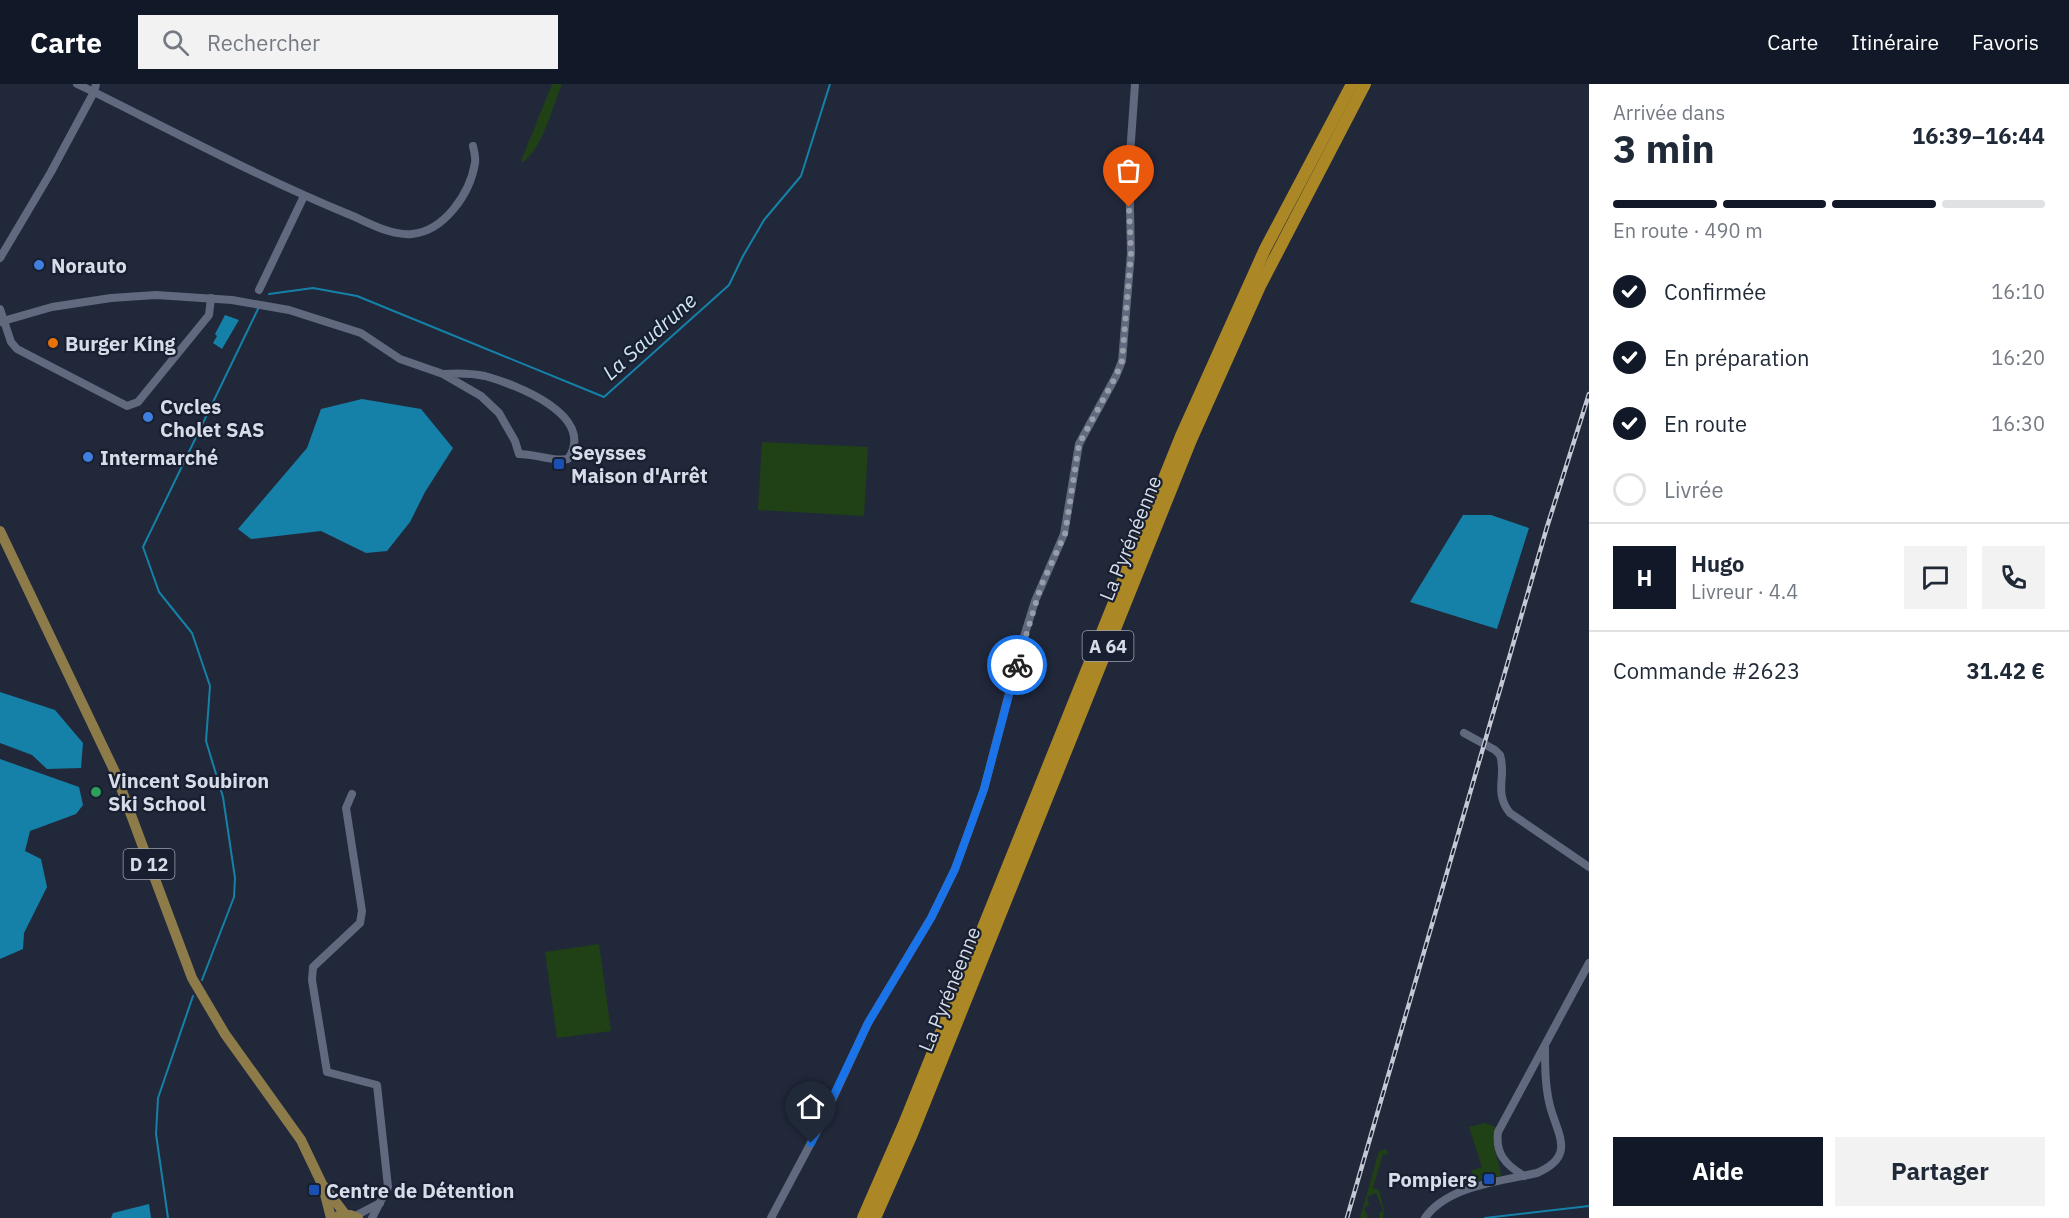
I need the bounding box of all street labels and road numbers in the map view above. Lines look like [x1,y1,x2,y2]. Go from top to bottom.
street label: La Pyrénéenne [1093,471,1167,605]
road number: A 64 [1082,631,1134,661]
road number: D 12 [124,849,174,879]
street label: La Pyrénéenne [912,922,986,1056]

